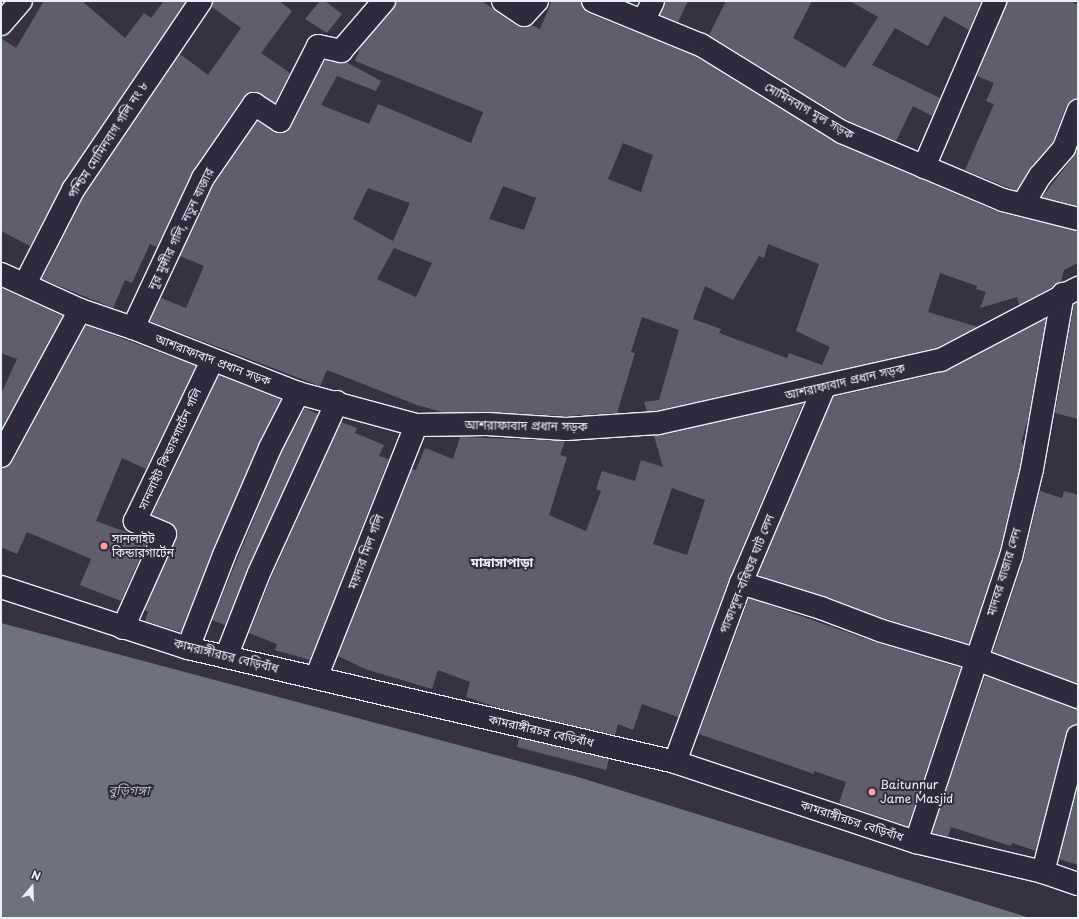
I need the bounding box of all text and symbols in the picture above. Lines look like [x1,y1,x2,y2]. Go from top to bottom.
street label: পশ্চিম মোমিনবাগ গলি নং ৮ [65,79,151,201]
street label: মোমিনবাগ মূল সড়ক [762,80,856,142]
street label: নূর মুন্সীর গলি, নতুন বাজার [145,166,217,292]
street label: আশরাফাবাদ প্রধান সড়ক [153,331,273,389]
street label: আশরাফাবাদ প্রধান সড়ক [784,361,906,403]
street label: সানলাইট কিন্ডারগার্টেন গলি [136,386,204,512]
street label: আশরাফাবাদ প্রধান সড়ক [464,418,588,434]
street label: পাকাপুল-বরিশুর ঘাট লেন [717,512,777,636]
street label: ময়দার মিল গলি [345,513,387,591]
street label: মাদবর বাজার লেন [984,527,1024,617]
place label: সানলাইট কিন্ডারগার্টেন [112,532,174,560]
marker: সানলাইট কিন্ডারগার্টেন [99,541,109,551]
district label: মাদ্রাসাপাড়া [471,554,533,570]
street label: কামরাঙ্গীরচর বেড়িবাঁধ [172,636,280,676]
street label: কামরাঙ্গীরচর বেড়িবাঁধ [487,712,595,750]
place label: Baitunnur Jame Masjid [880,778,954,806]
water label: বুড়িগঙ্গা [108,782,150,798]
marker: Baitunnur Jame Masjid [867,787,877,797]
street label: কামরাঙ্গীরচর বেড়িবাঁধ [799,798,905,844]
text: N [29,866,43,885]
north arrow [12,867,52,907]

